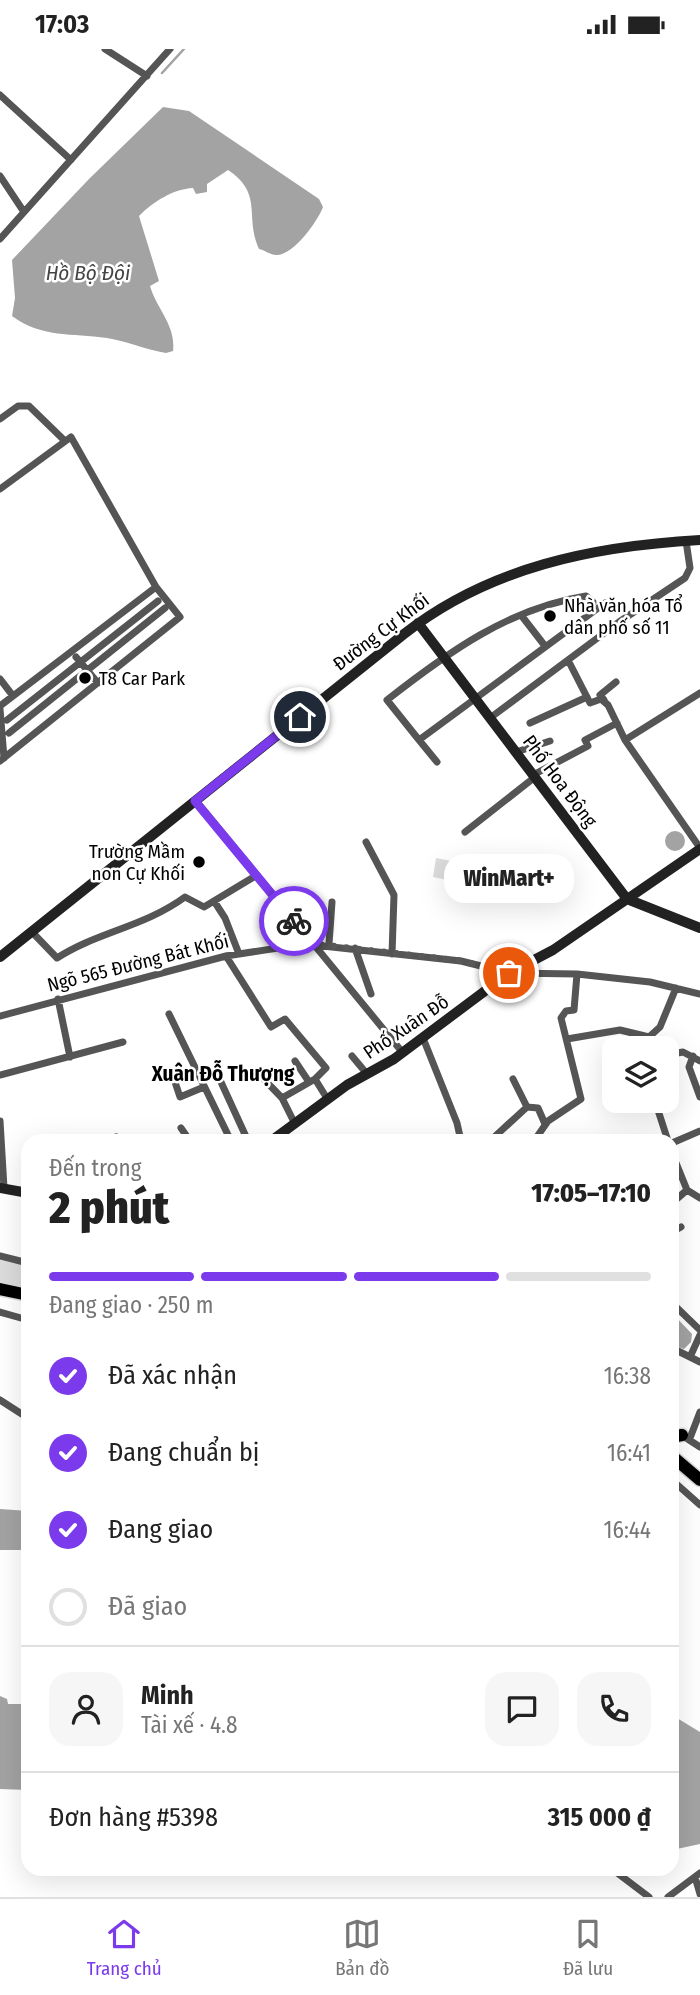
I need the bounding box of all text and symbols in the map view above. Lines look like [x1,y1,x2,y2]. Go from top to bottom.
text: 17:03 [35,9,89,40]
water label: Hồ Bộ Đội [46,260,131,286]
street label: Đường Cự Khối [328,588,434,676]
place label: Nhà văn hóa Tổ dân phố số 11 [564,594,683,639]
marker: Nhà văn hóa Tổ dân phố số 11 [542,608,558,624]
place label: T8 Car Park [99,667,185,690]
marker: T8 Car Park [77,670,93,686]
pin [270,687,330,747]
icon: home [281,698,319,736]
street label: Phố Hoa Động [518,730,602,832]
place label: Trường Mầm non Cự Khối [89,840,185,885]
marker: Trường Mầm non Cự Khối [191,854,207,870]
callout: WinMart+ [444,854,574,903]
text: WinMart+ [463,864,555,892]
courier [259,886,329,956]
icon: bike [275,902,313,940]
street label: Ngõ 565 Đường Bát Khối [45,929,231,997]
pin [479,943,539,1003]
icon: bag [490,954,528,992]
street label: Phố Xuân Đỗ [359,990,453,1064]
map controls [602,1036,679,1113]
button: layers [602,1036,679,1113]
district label: Xuân Đỗ Thượng [151,1060,295,1087]
text: Đến trong [49,1154,141,1182]
text: 17:05–17:10 [531,1178,651,1209]
text: 2 phút [49,1180,169,1235]
text: Đang giao · 250 m [49,1291,213,1319]
icon: check [49,1357,87,1395]
text: Đã xác nhận [108,1360,237,1391]
text: 16:38 [604,1362,651,1390]
icon: check [49,1434,87,1472]
text: Đang chuẩn bị [108,1437,259,1468]
text: 16:41 [607,1439,651,1467]
icon: check [49,1511,87,1549]
text: Đang giao [108,1514,213,1545]
text: 16:44 [604,1516,651,1544]
text: Đã giao [108,1591,187,1622]
button: person [49,1672,123,1746]
button: chat [485,1672,559,1746]
button: phone [577,1672,651,1746]
text: Minh [141,1680,194,1711]
text: Tài xế · 4.8 [141,1711,237,1739]
text: Đơn hàng #5398 [49,1802,218,1833]
text: 315 000 ₫ [548,1802,651,1833]
tab: Trang chủ [87,1915,162,1980]
tab: Bản đồ [335,1915,390,1980]
tab: Đã lưu [563,1915,613,1980]

